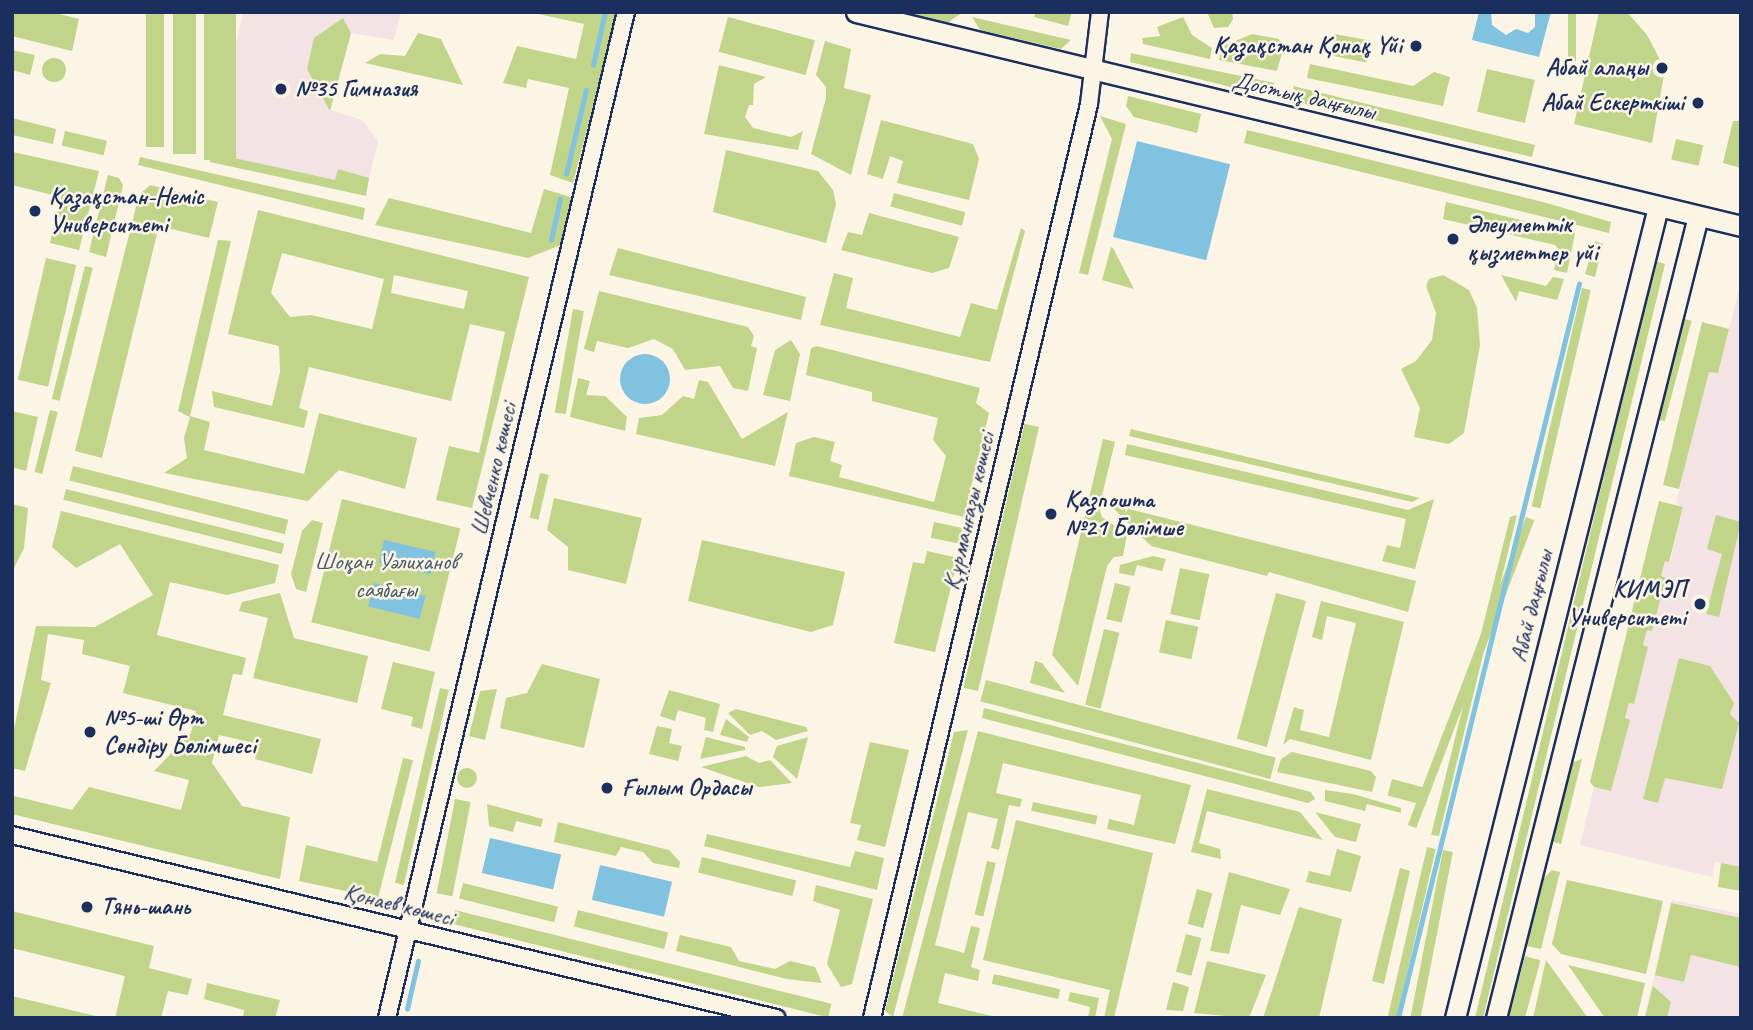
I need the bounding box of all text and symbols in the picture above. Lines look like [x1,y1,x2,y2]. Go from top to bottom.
place label: Қазақстан Қонақ Үйі [1214,32,1402,60]
marker: Қазақстан Қонақ Үйі [1408,38,1424,54]
place label: Абай алаңы [1546,54,1648,82]
marker: Абай алаңы [1654,60,1670,76]
street label: Достық даңғылы [1230,66,1378,126]
place label: №35 Гимназия [295,75,417,103]
marker: №35 Гимназия [273,81,289,97]
place label: Абай Ескерткіші [1542,89,1684,117]
marker: Абай Ескерткіші [1690,95,1706,111]
place label: Қазақстан-Неміс Университеті [49,183,204,239]
marker: Қазақстан-Неміс Университеті [27,203,43,219]
place label: Әлеуметтік қызметтер үйі [1467,211,1598,267]
marker: Әлеуметтік қызметтер үйі [1445,231,1461,247]
street label: Шевченко көшесі [465,400,523,538]
street label: Құрманғазы көшесі [937,429,1001,593]
place label: Қазпошта №21 Бөлімше [1065,486,1183,542]
marker: Қазпошта №21 Бөлімше [1043,506,1059,522]
street label: Абай даңғылы [1504,547,1560,665]
park label: Шоқан Уәлиханов саябағы [315,548,457,604]
place label: КИМЭП Университеті [1567,576,1686,632]
marker: КИМЭП Университеті [1692,596,1708,612]
place label: №5-ші Өрт Сөндіру Бөлімшесі [104,704,256,760]
marker: №5-ші Өрт Сөндіру Бөлімшесі [82,724,98,740]
place label: Ғылым Ордасы [621,774,752,802]
marker: Ғылым Ордасы [599,780,615,796]
street label: Қонаев көшесі [341,877,457,933]
place label: Тянь-шань [101,893,190,921]
marker: Тянь-шань [79,899,95,915]

